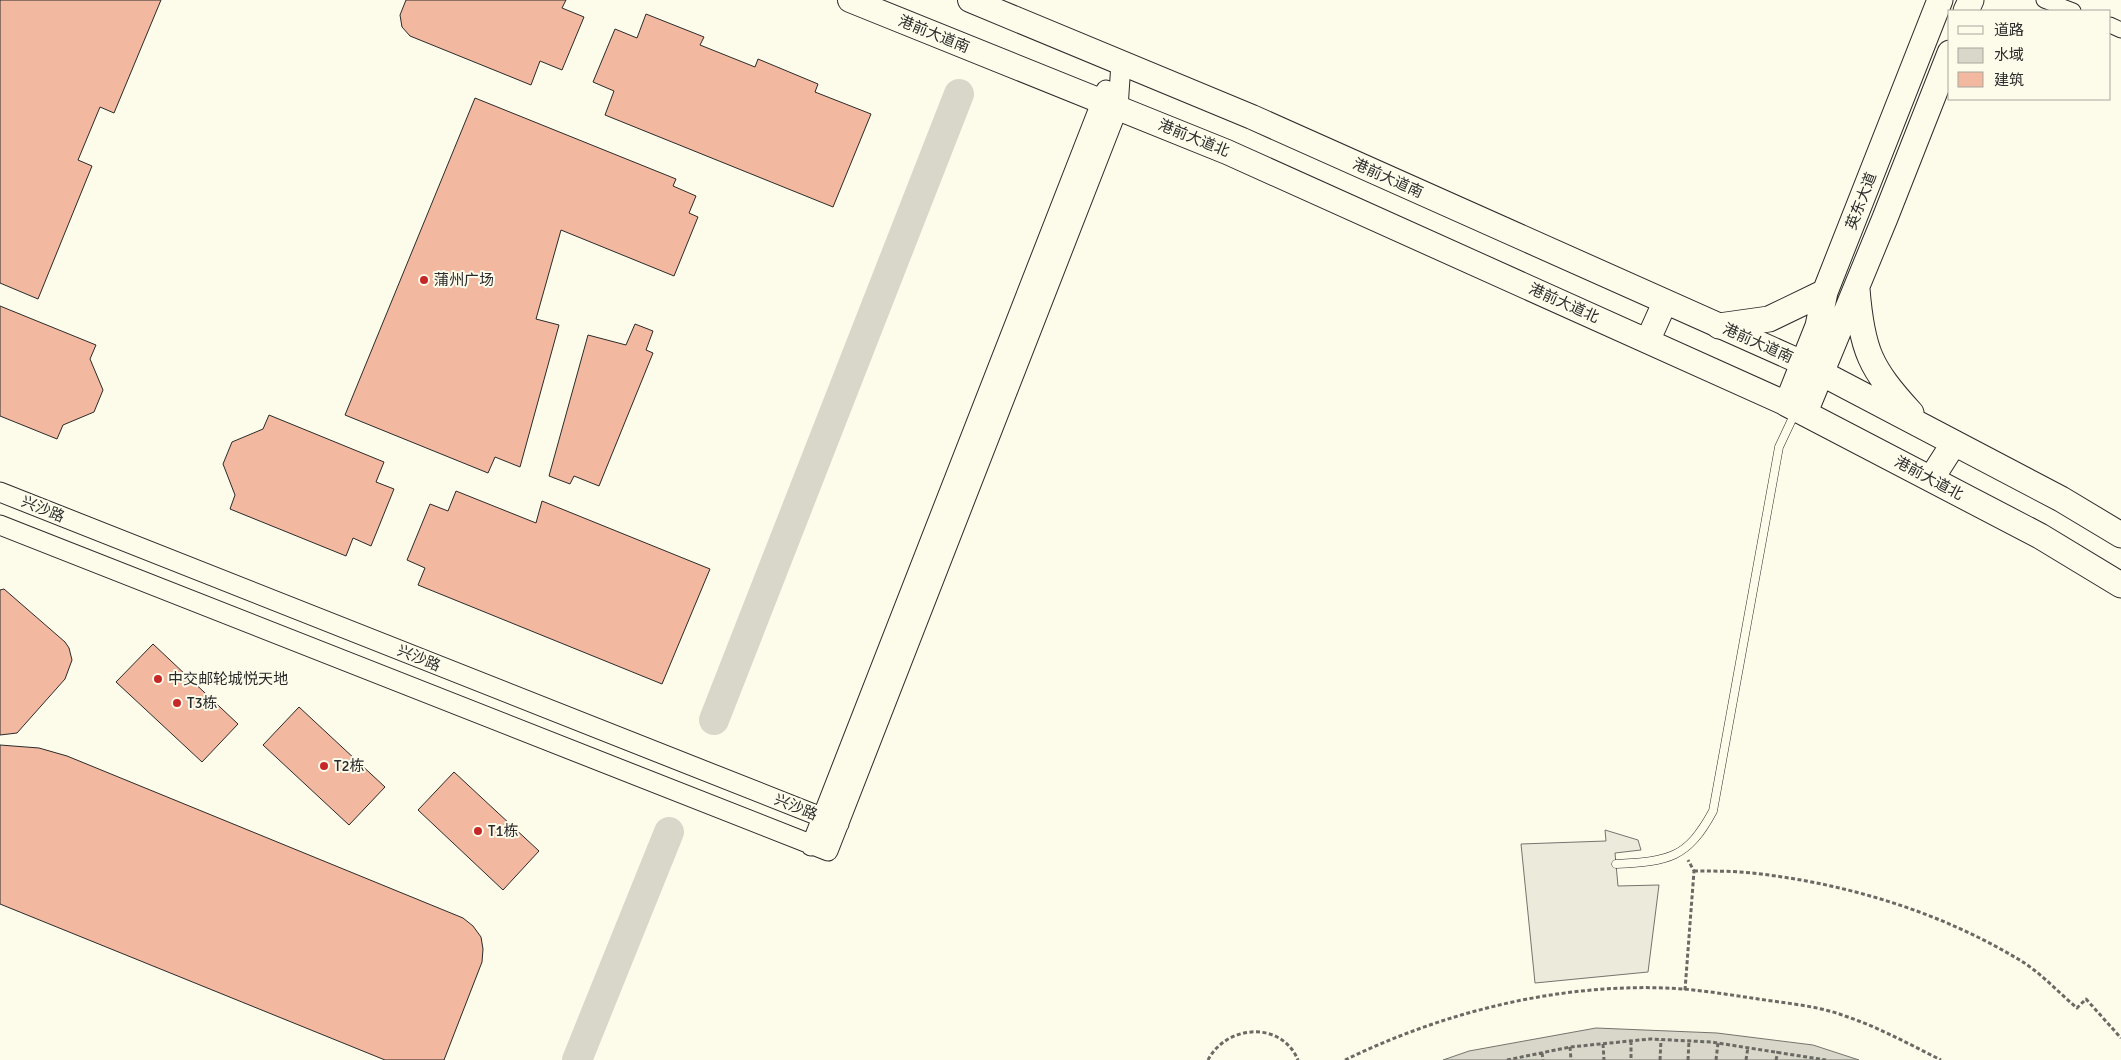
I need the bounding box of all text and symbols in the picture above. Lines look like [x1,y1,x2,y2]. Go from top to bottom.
legend [1948,10,2111,100]
street label: 港前大道南 [896,12,972,56]
text: 道路 [1994,21,2024,39]
text: 水域 [1994,46,2024,64]
text: 建筑 [1994,71,2024,89]
street label: 港前大道北 [1156,116,1232,160]
street label: 港前大道南 [1350,155,1426,201]
street label: 英东大道 [1842,170,1880,232]
place label: 蒲州广场 [434,271,494,289]
marker: 蒲州广场 [418,274,430,286]
street label: 港前大道北 [1526,280,1602,326]
street label: 港前大道南 [1720,320,1796,366]
street label: 港前大道北 [1892,452,1966,504]
street label: 兴沙路 [19,492,67,526]
street label: 兴沙路 [395,641,443,675]
place label: 中交邮轮城悦天地 [168,670,288,688]
marker: 中交邮轮城悦天地 [152,673,164,685]
place label: T3栋 [187,694,217,712]
marker: T3栋 [171,697,183,709]
place label: T2栋 [334,757,364,775]
marker: T2栋 [318,760,330,772]
street label: 兴沙路 [772,790,820,824]
place label: T1栋 [488,822,518,840]
marker: T1栋 [472,825,484,837]

